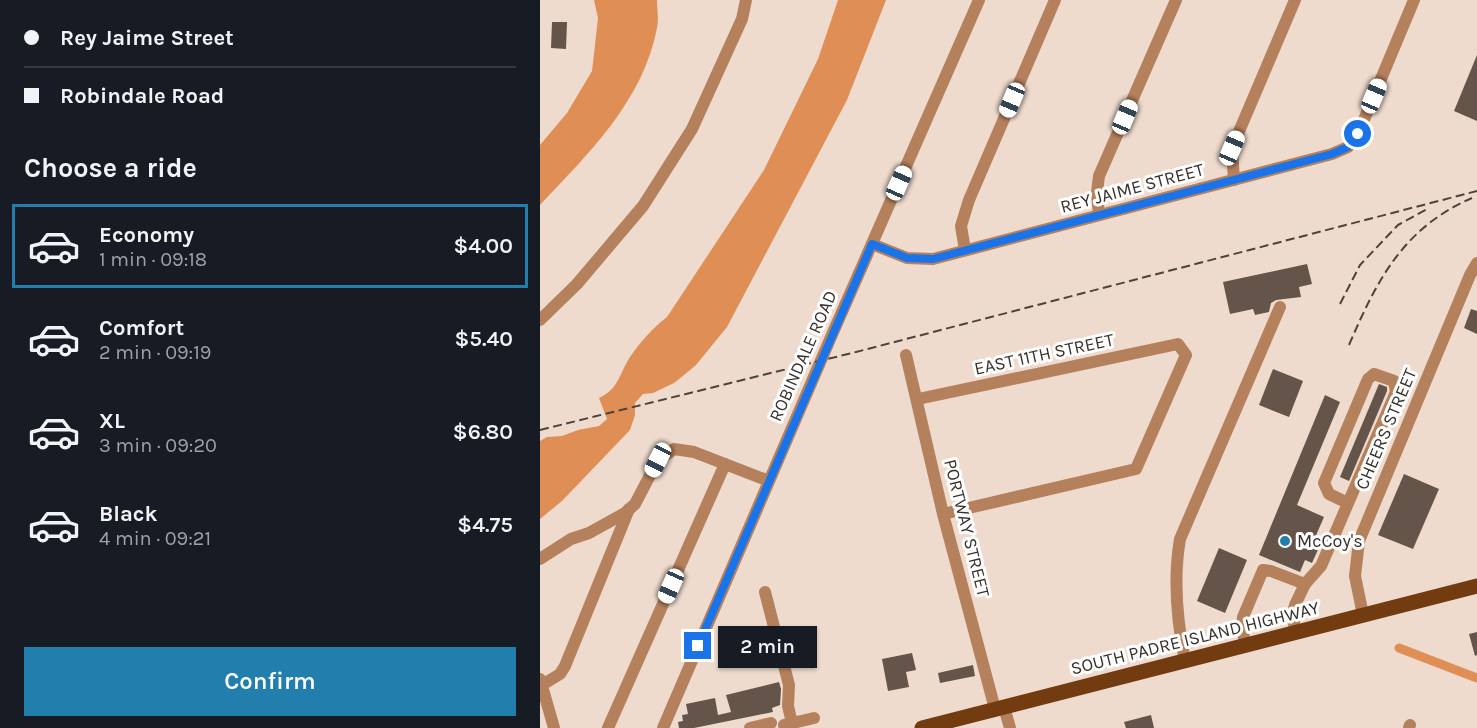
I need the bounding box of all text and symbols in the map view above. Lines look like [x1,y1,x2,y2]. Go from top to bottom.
text: Rey Jaime Street [60,25,234,51]
car [1359,76,1389,116]
car [997,80,1027,120]
text: Robindale Road [60,83,224,109]
car [1110,97,1140,137]
route start [1344,120,1371,147]
car [1217,128,1247,168]
text: Choose a ride [24,152,197,184]
street label: REY JAIME STREET [1058,158,1206,218]
car [883,163,915,203]
icon: car [27,219,81,273]
text: Economy [99,222,194,248]
text: $4.00 [453,233,513,259]
text: 1 min · 09:18 [99,248,207,271]
street label: ROBINDALE ROAD [764,287,842,425]
icon: car [27,312,81,366]
text: Comfort [99,315,184,341]
text: $5.40 [454,326,513,352]
street label: EAST 11TH STREET [972,328,1116,380]
text: 2 min · 09:19 [99,341,211,364]
street label: CHEERS STREET [1351,365,1421,493]
icon: car [27,405,81,459]
text: XL [99,408,125,434]
text: $6.80 [453,419,513,445]
text: 3 min · 09:20 [99,434,217,457]
car [642,440,674,480]
street label: PORTWAY STREET [939,457,995,599]
icon: car [27,498,81,552]
text: Black [99,501,158,527]
text: $4.75 [457,512,513,538]
text: 4 min · 09:21 [99,527,211,550]
place label: McCoy's [1297,530,1363,552]
marker: McCoy's [1278,534,1292,548]
car [655,566,687,606]
street label: SOUTH PADRE ISLAND HIGHWAY [1068,596,1322,680]
callout: 2 min [719,625,818,667]
route end [684,632,711,659]
text: 2 min [740,635,795,658]
button: Confirm [24,647,516,716]

